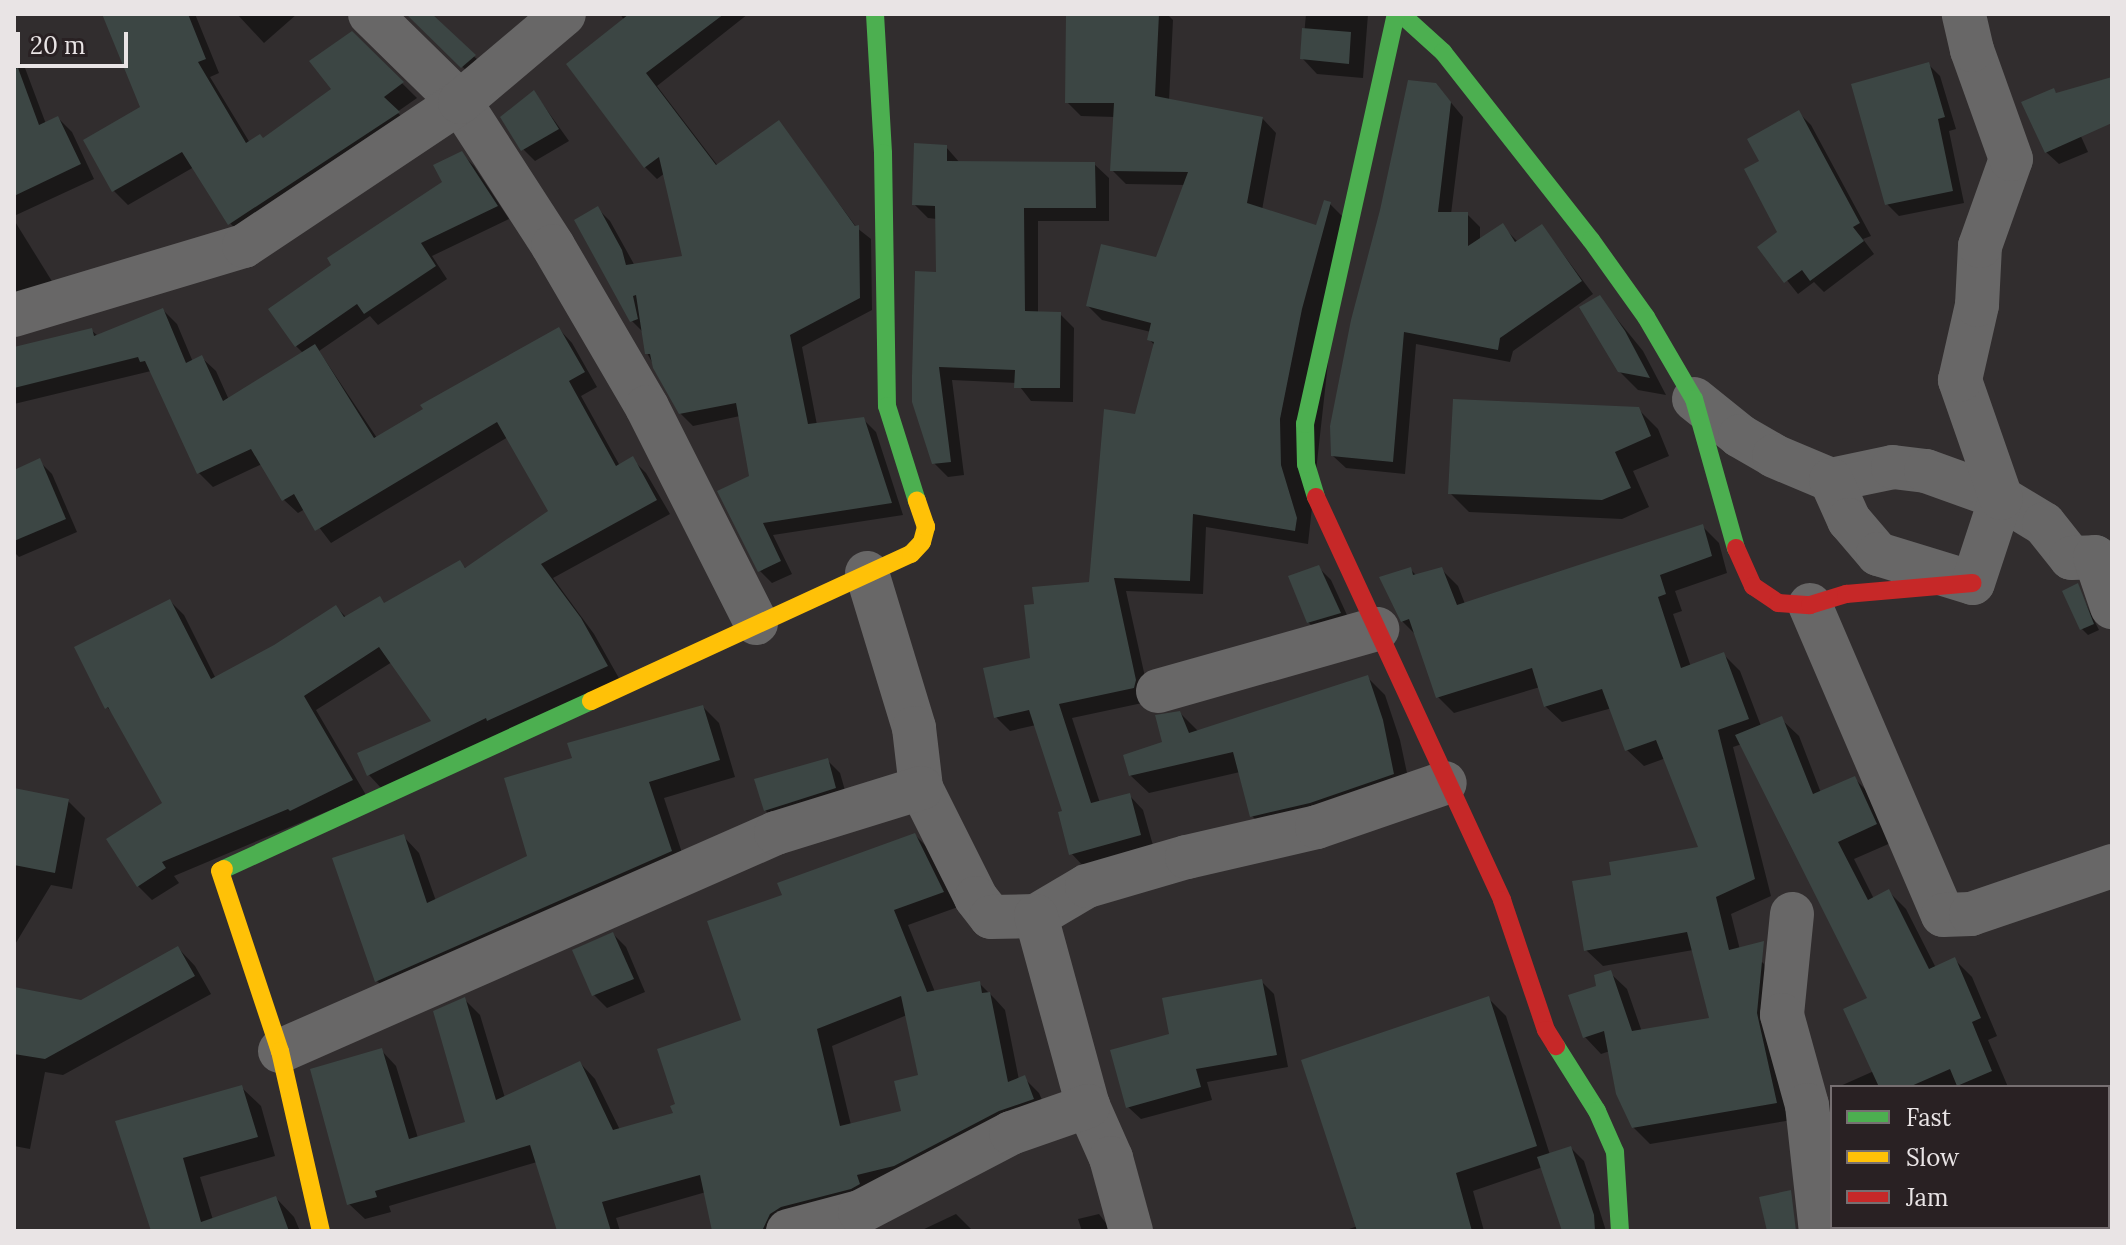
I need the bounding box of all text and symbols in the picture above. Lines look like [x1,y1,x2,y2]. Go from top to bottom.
scale bar [20,16,132,66]
text: 20 m [30,30,86,61]
legend [1830,1085,2110,1229]
text: Fast [1906,1102,1951,1133]
text: Slow [1906,1142,1959,1173]
text: Jam [1906,1182,1948,1213]

